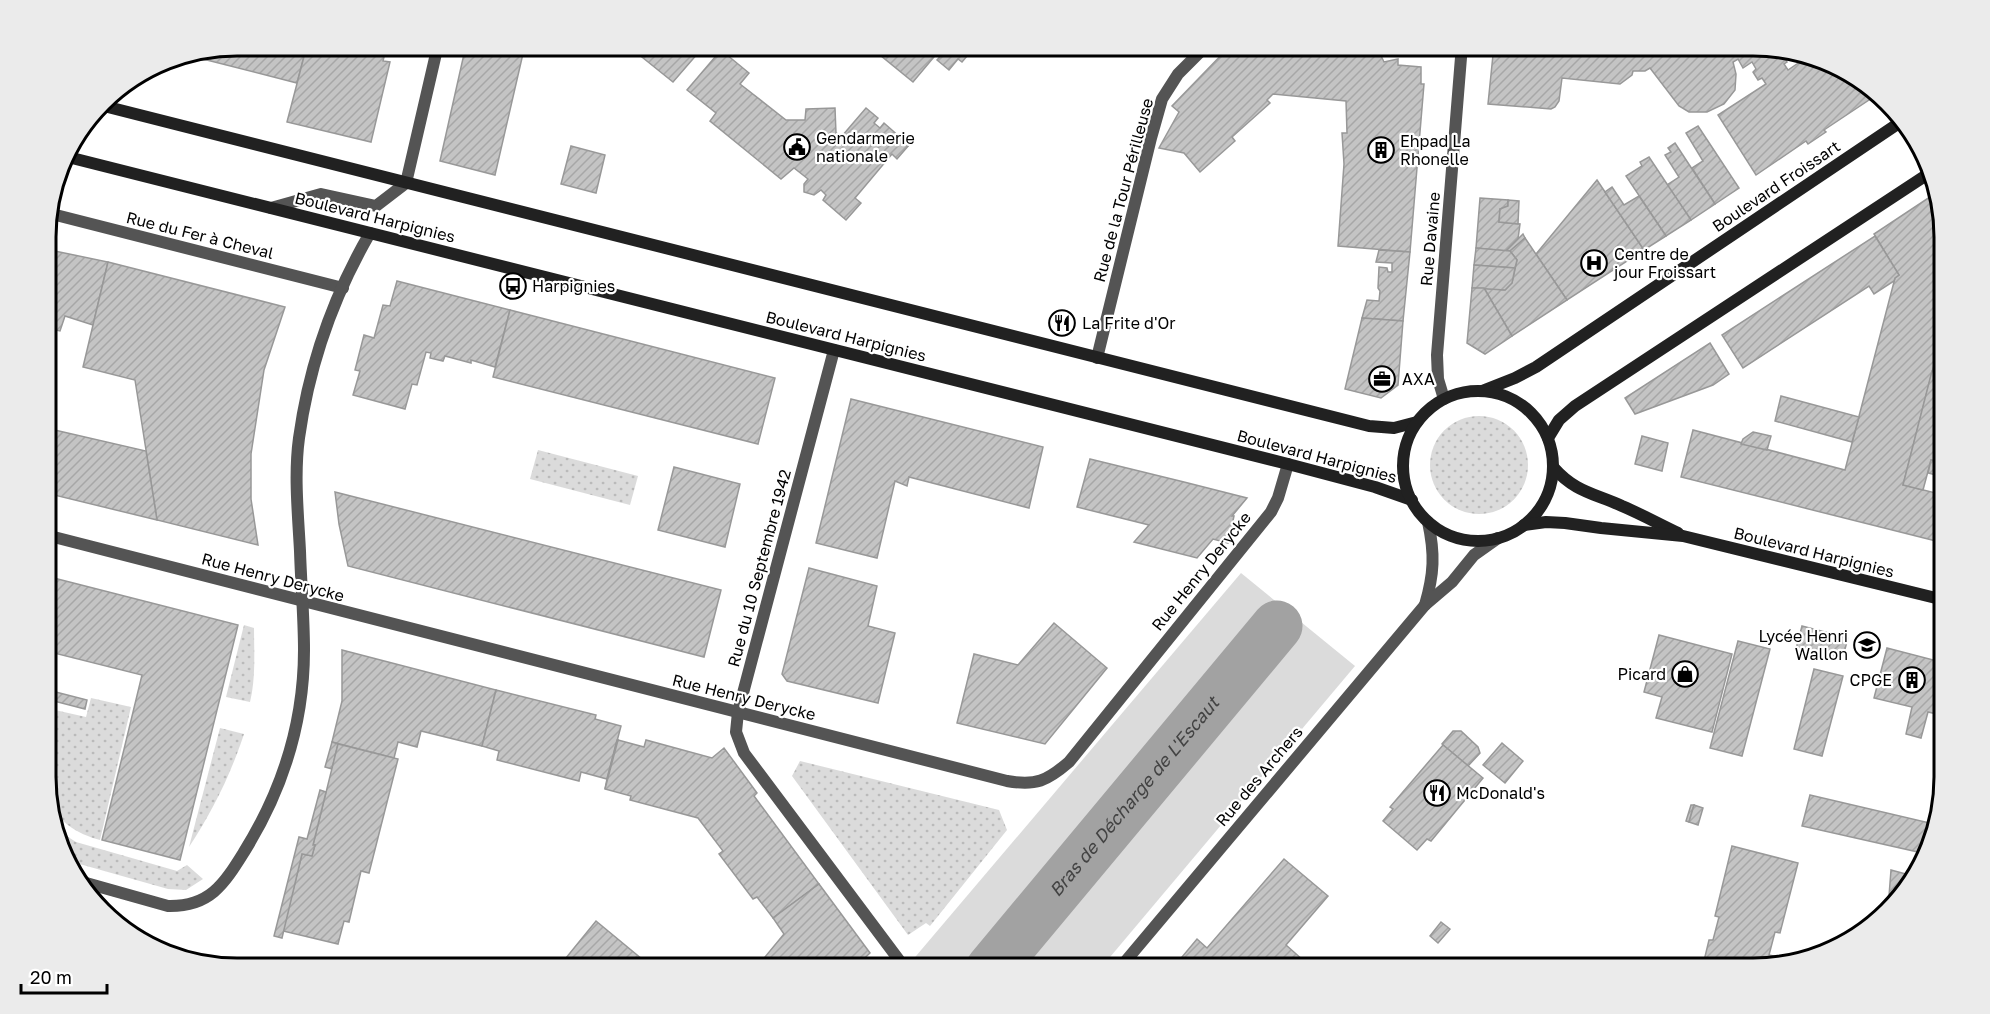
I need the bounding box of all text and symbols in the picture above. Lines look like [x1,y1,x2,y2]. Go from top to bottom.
street label: Rue de la Tour Périlleuse [1089,96,1157,284]
place label: Gendarmerie nationale [816,128,915,166]
place label: Ehpad La Rhonelle [1400,131,1471,169]
public building icon: Gendarmerie nationale [782,132,812,162]
building icon: Ehpad La Rhonelle [1366,135,1396,165]
street label: Boulevard Froissart [1708,136,1844,236]
street label: Boulevard Harpignies [293,187,457,247]
street label: Rue Davaine [1416,191,1444,287]
street label: Rue du Fer à Cheval [124,207,276,263]
place label: Centre de jour Froissart [1613,244,1716,282]
hospital icon: Centre de jour Froissart [1579,248,1609,278]
bus stop icon: Harpignies [498,271,528,301]
place label: Harpignies [532,276,615,296]
street label: Boulevard Harpignies [764,306,928,366]
restaurant icon: La Frite d'Or [1047,308,1077,338]
place label: La Frite d'Or [1082,313,1176,333]
office icon: AXA [1367,364,1397,394]
place label: AXA [1402,369,1435,389]
street label: Boulevard Harpignies [1235,425,1399,487]
street label: Rue du 10 Septembre 1942 [723,467,795,669]
street label: Rue Henry Derycke [1147,508,1255,634]
street label: Boulevard Harpignies [1732,522,1896,582]
street label: Rue Henry Derycke [199,548,347,606]
place label: Lycée Henri Wallon [1758,626,1848,664]
school or university icon: Lycée Henri Wallon [1852,630,1882,660]
shop icon: Picard [1670,659,1700,689]
place label: Picard [1618,664,1666,684]
building icon: CPGE [1897,665,1927,695]
street label: Rue Henry Derycke [670,670,818,724]
place label: CPGE [1850,670,1892,690]
water label: Bras de Décharge de L'Escaut [1044,691,1224,901]
street label: Rue des Archers [1211,722,1307,830]
restaurant icon: McDonald's [1422,778,1452,808]
place label: McDonald's [1456,783,1545,803]
scale bar [21,957,106,995]
text: 20 m [30,966,72,988]

